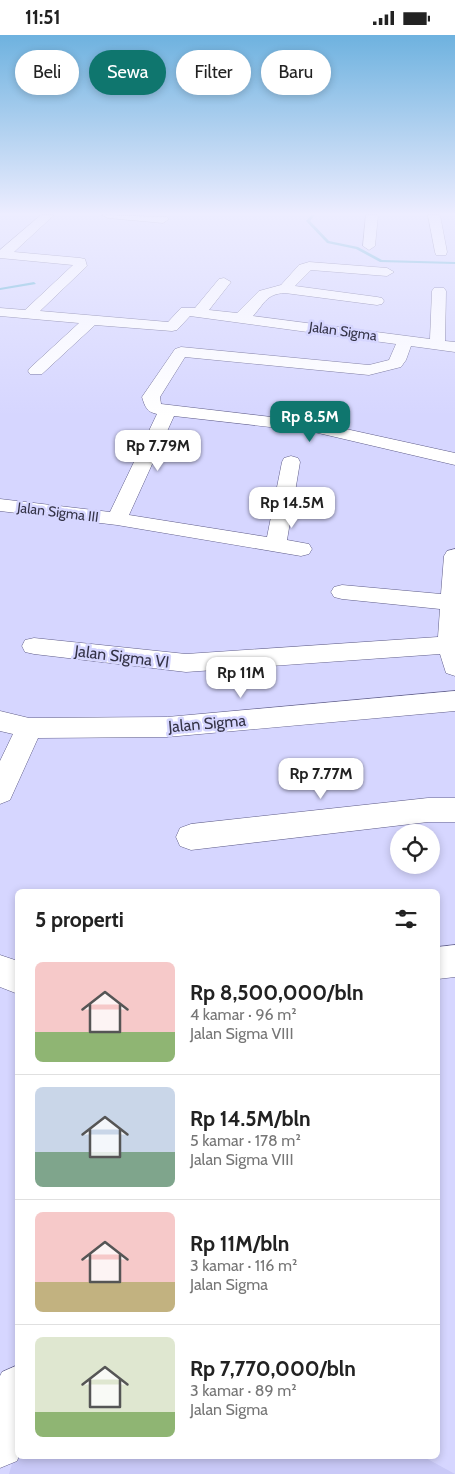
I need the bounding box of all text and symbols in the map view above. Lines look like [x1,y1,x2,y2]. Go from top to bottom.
text: 11:51 [25,6,60,29]
chip: Beli [15,50,79,95]
chip: Sewa [89,50,166,95]
chip: Filter [176,50,251,95]
chip: Baru [261,50,331,95]
street label: Jalan Sigma [307,317,378,345]
pin: Rp 8.5M [264,401,356,443]
text: Rp 8.5M [281,407,339,426]
pin: Rp 7.79M [106,429,210,472]
text: Rp 7.79M [126,436,190,455]
pin: Rp 14.5M [240,487,344,529]
text: Rp 14.5M [260,493,324,512]
street label: Jalan Sigma III [15,498,100,526]
street label: Jalan Sigma VI [72,641,170,672]
pin: Rp 11M [200,657,282,699]
text: Rp 11M [217,663,265,682]
street label: Jalan Sigma [166,711,247,736]
pin: Rp 7.77M [269,757,373,800]
text: Rp 7.77M [289,764,353,783]
map controls [390,824,440,874]
button: locate [390,824,440,874]
icon: filters [392,905,420,933]
text: 5 properti [35,907,124,932]
text: Rp 8,500,000/bln [190,980,364,1005]
icon: home [75,982,135,1042]
text: 4 kamar · 96 m² [190,1005,297,1024]
text: Jalan Sigma VIII [190,1024,294,1043]
text: Rp 14.5M/bln [190,1106,311,1131]
icon: home [75,1107,135,1167]
text: 5 kamar · 178 m² [190,1131,301,1150]
text: Jalan Sigma VIII [190,1150,294,1169]
text: Rp 11M/bln [190,1231,289,1256]
icon: home [75,1232,135,1292]
text: 3 kamar · 116 m² [190,1256,297,1275]
text: Jalan Sigma [190,1275,268,1294]
text: Rp 7,770,000/bln [190,1356,356,1381]
icon: home [75,1357,135,1417]
text: 3 kamar · 89 m² [190,1381,297,1400]
text: Jalan Sigma [190,1400,268,1419]

